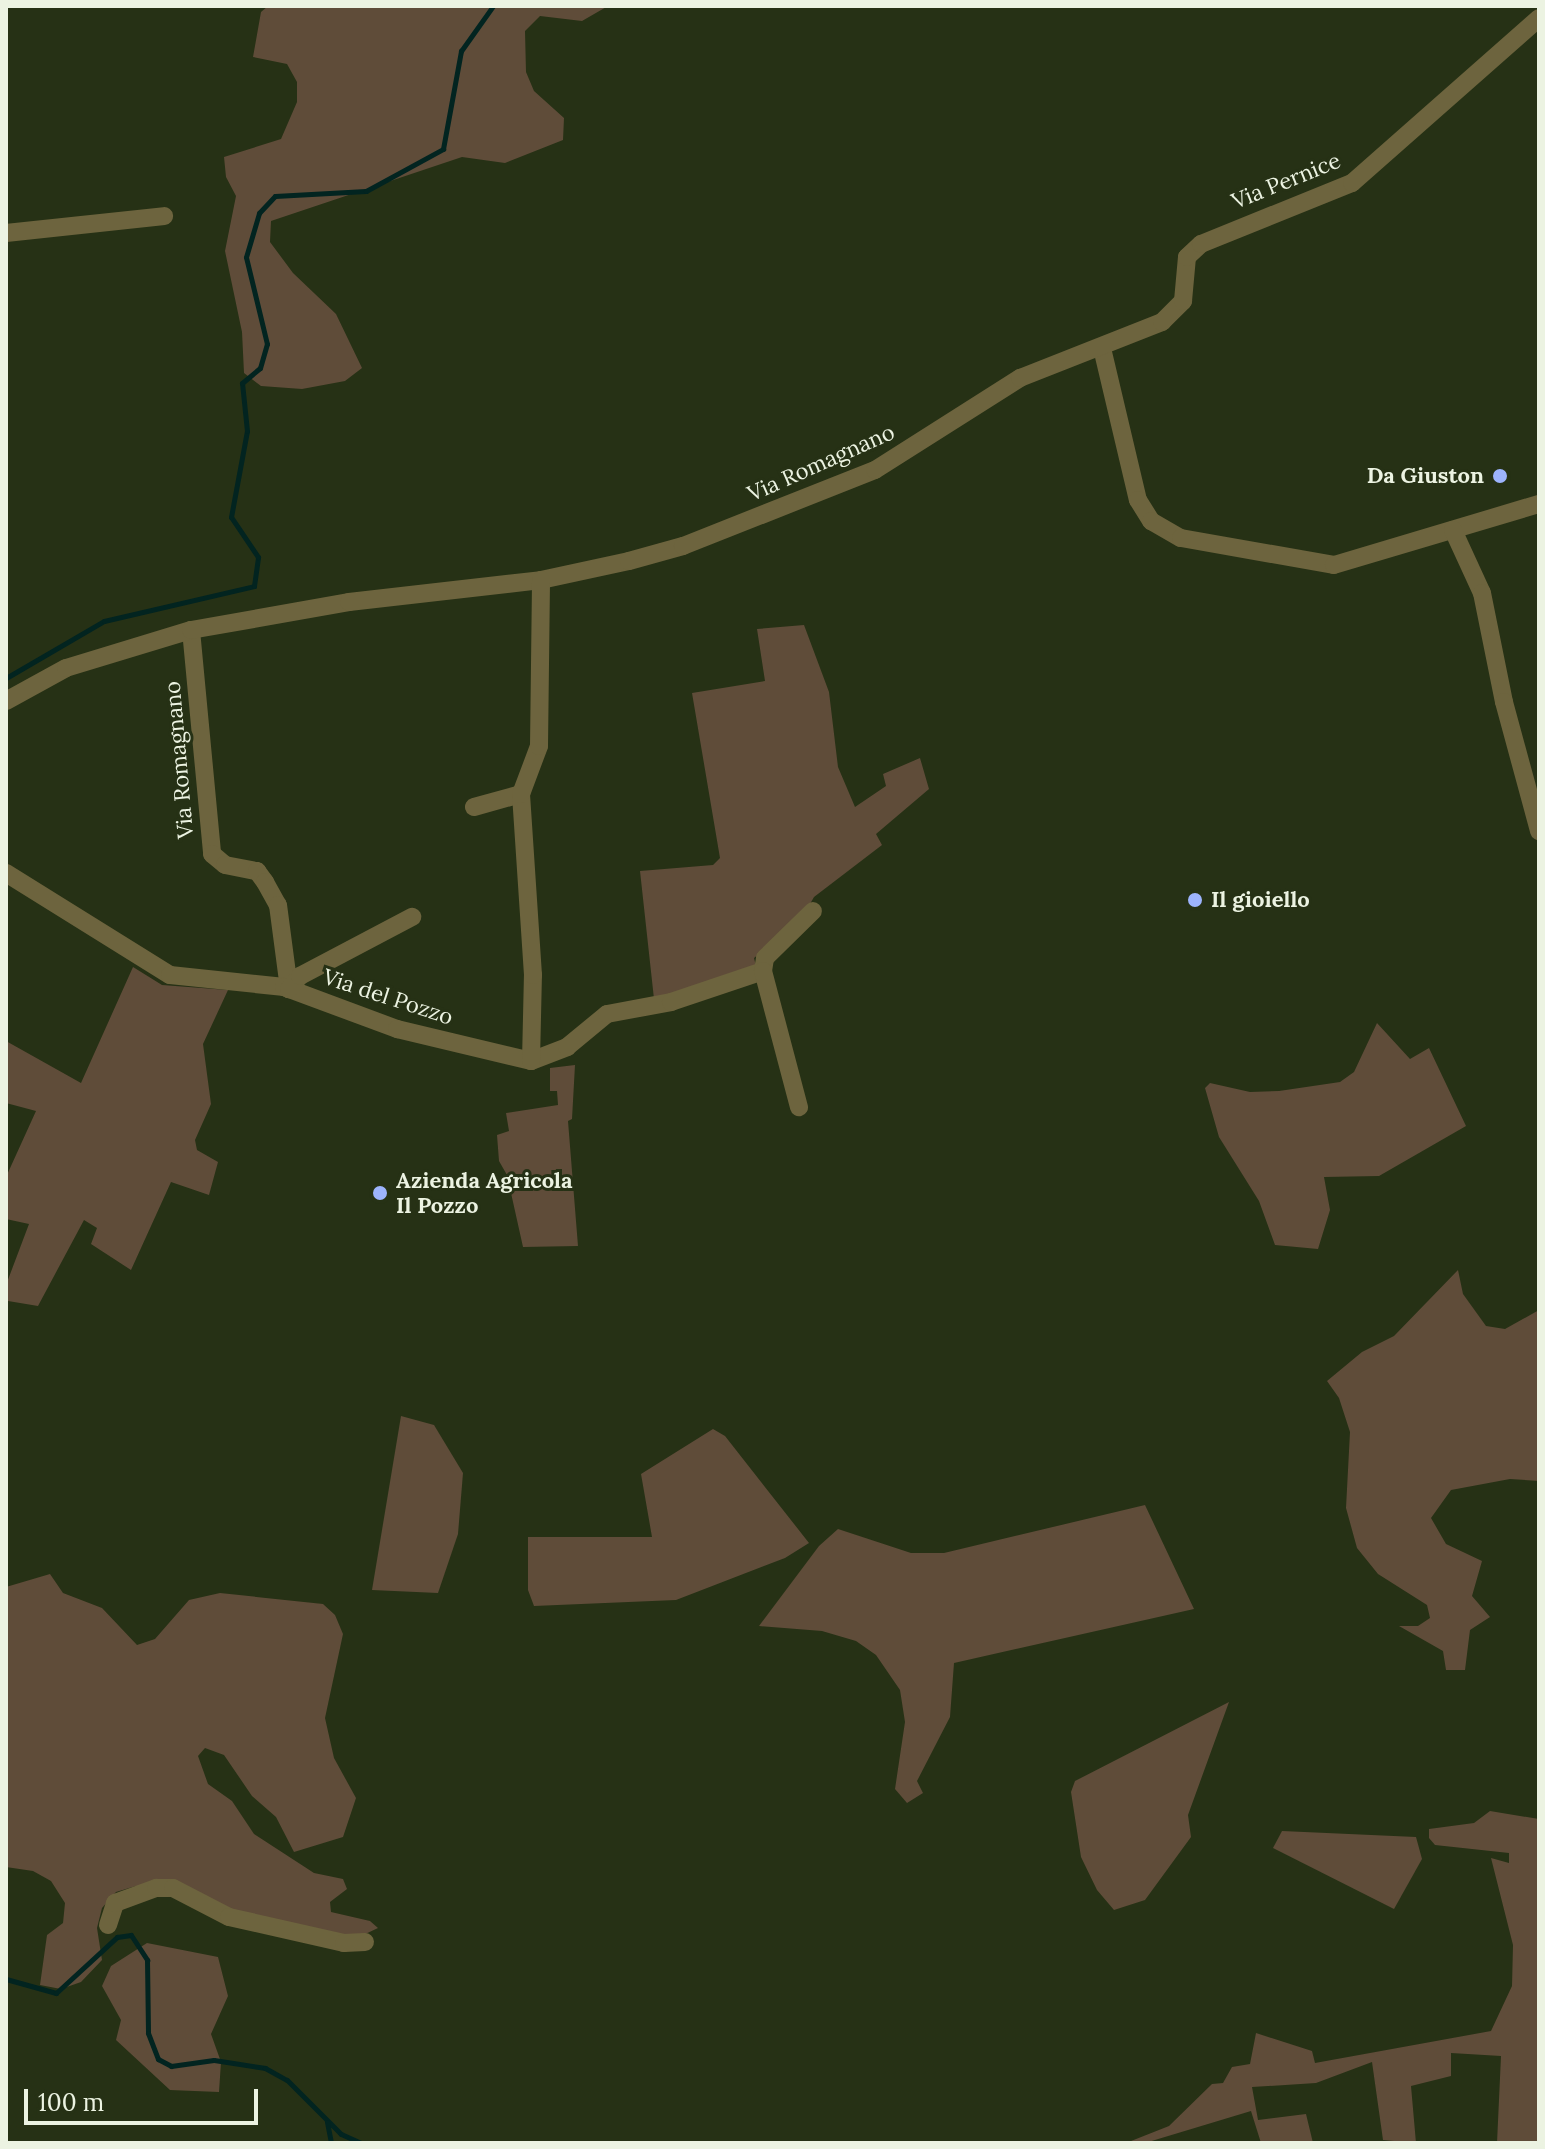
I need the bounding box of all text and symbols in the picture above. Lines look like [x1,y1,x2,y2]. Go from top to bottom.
street label: Via Pernice [1228,147,1344,215]
street label: Via Romagnano [743,419,899,507]
place label: Da Giuston [1367,463,1484,489]
marker: Da Giuston [1491,467,1509,485]
street label: Via Romagnano [159,680,199,840]
place label: Il gioiello [1211,887,1310,913]
marker: Il gioiello [1186,891,1204,909]
street label: Via del Pozzo [320,964,456,1030]
place label: Azienda Agricola Il Pozzo [396,1167,572,1218]
marker: Azienda Agricola Il Pozzo [371,1184,389,1202]
scale bar [28,2073,262,2123]
text: 100 m [38,2087,104,2118]

